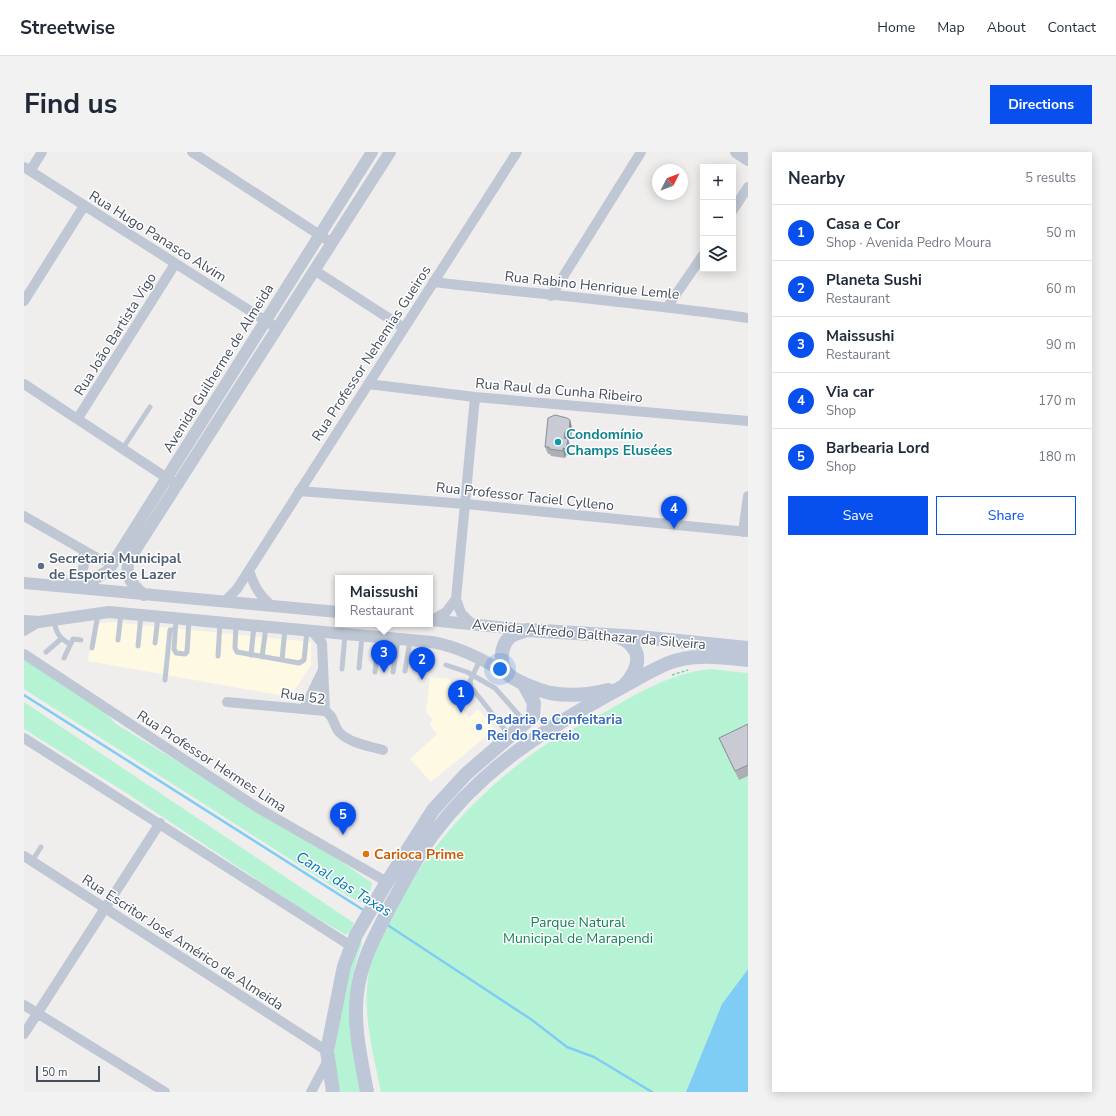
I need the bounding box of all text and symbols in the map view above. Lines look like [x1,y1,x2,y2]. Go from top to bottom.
text: Streetwise [20,15,115,41]
text: Home [877,18,915,37]
text: Map [937,18,965,37]
text: About [987,18,1026,37]
text: Contact [1048,18,1096,37]
text: Find us [24,85,118,123]
button: Directions [990,85,1092,124]
north arrow [652,164,688,200]
map controls [700,164,736,272]
button: + [700,164,736,200]
text: Nearby [788,167,845,190]
text: 5 results [1025,169,1076,187]
street label: Rua Hugo Panasco Alvim [85,186,230,287]
button: − [700,200,736,236]
text: Casa e Cor [826,214,900,234]
text: 1 [797,224,805,242]
text: 50 m [1046,224,1076,242]
text: Shop · Avenida Pedro Moura [826,234,991,252]
button: layers [700,236,736,272]
street label: Rua Professor Nehemias Gueiros [307,262,436,445]
street label: Rua Rabino Henrique Lemle [504,267,680,304]
street label: Rua João Bartista Vigo [70,269,161,399]
text: Planeta Sushi [826,270,922,290]
street label: Avenida Guilherme de Almeida [159,280,278,456]
text: 2 [797,280,805,298]
text: 60 m [1046,280,1076,298]
text: Restaurant [826,290,890,308]
text: Maissushi [826,326,894,346]
text: 3 [797,336,805,354]
text: 90 m [1046,336,1076,354]
text: Restaurant [826,346,890,364]
street label: Rua Raul da Cunha Ribeiro [474,374,644,407]
text: Via car [826,382,874,402]
text: 4 [797,392,805,410]
text: 170 m [1038,392,1076,410]
text: Shop [826,402,856,420]
place label: Condomínio Champs Elusées [566,425,673,460]
marker: Condomínio Champs Elusées [553,437,563,447]
text: Barbearia Lord [826,438,929,458]
text: 5 [797,448,805,466]
text: 180 m [1038,448,1076,466]
text: Shop [826,458,856,476]
street label: Rua Professor Taciel Cylleno [435,478,615,515]
pin: 4 [661,496,687,529]
button: Save [788,496,928,535]
button: Share [936,496,1076,535]
place label: Secretaria Municipal de Esportes e Lazer [49,549,182,584]
marker: Secretaria Municipal de Esportes e Lazer [36,561,46,571]
popup [335,575,433,627]
text: Maissushi [350,582,418,602]
text: Restaurant [350,602,414,620]
street label: Avenida Alfredo Balthazar da Silveira [471,615,707,654]
pin: 3 [371,640,397,673]
pin: 2 [409,647,435,680]
your location [490,659,510,679]
pin: 1 [448,680,474,713]
street label: Rua 52 [279,684,327,709]
street label: Rua Professor Hermes Lima [133,706,290,817]
place label: Padaria e Confeitaria Rei do Recreio [487,710,622,745]
marker: Padaria e Confeitaria Rei do Recreio [474,722,484,732]
pin: 5 [330,802,356,835]
place label: Carioca Prime [374,845,464,864]
water label: Canal das Taxas [292,847,396,921]
marker: Carioca Prime [361,849,371,859]
street label: Rua Escritor José Américo de Almeida [78,870,287,1015]
park label: Parque Natural Municipal de Marapendi [503,913,653,948]
scale bar [36,1064,100,1083]
text: 50 m [42,1065,67,1080]

